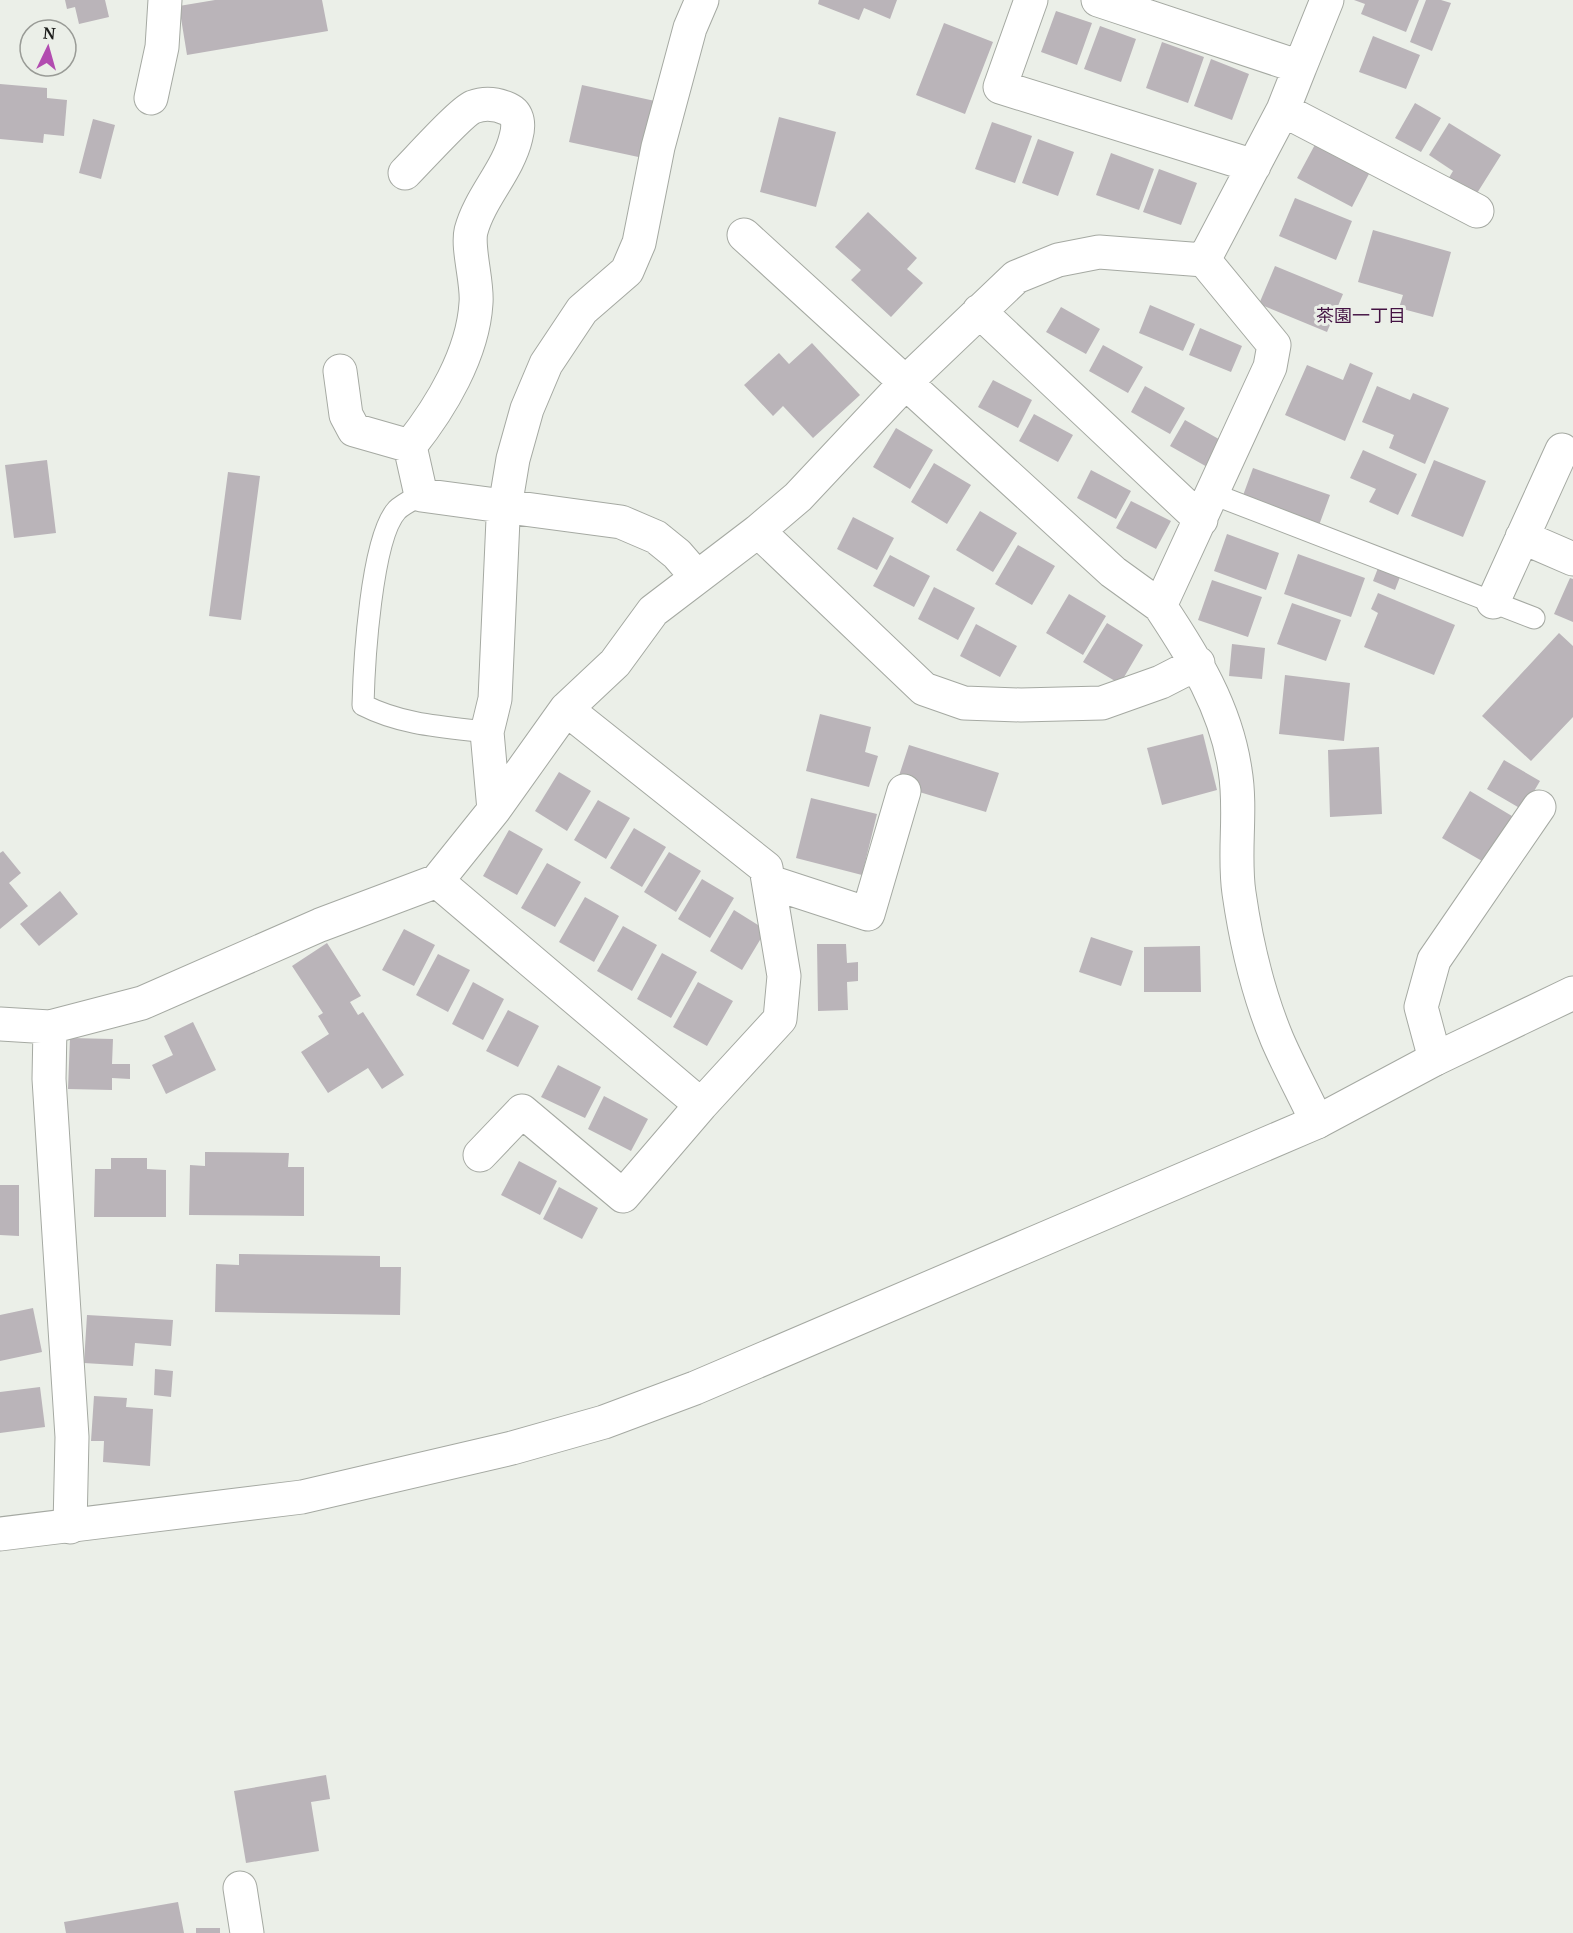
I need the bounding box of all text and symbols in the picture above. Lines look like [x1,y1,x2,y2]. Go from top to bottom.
north arrow [18,18,78,78]
text: N [42,22,57,45]
district label: 茶園一丁目 [1316,303,1406,327]

